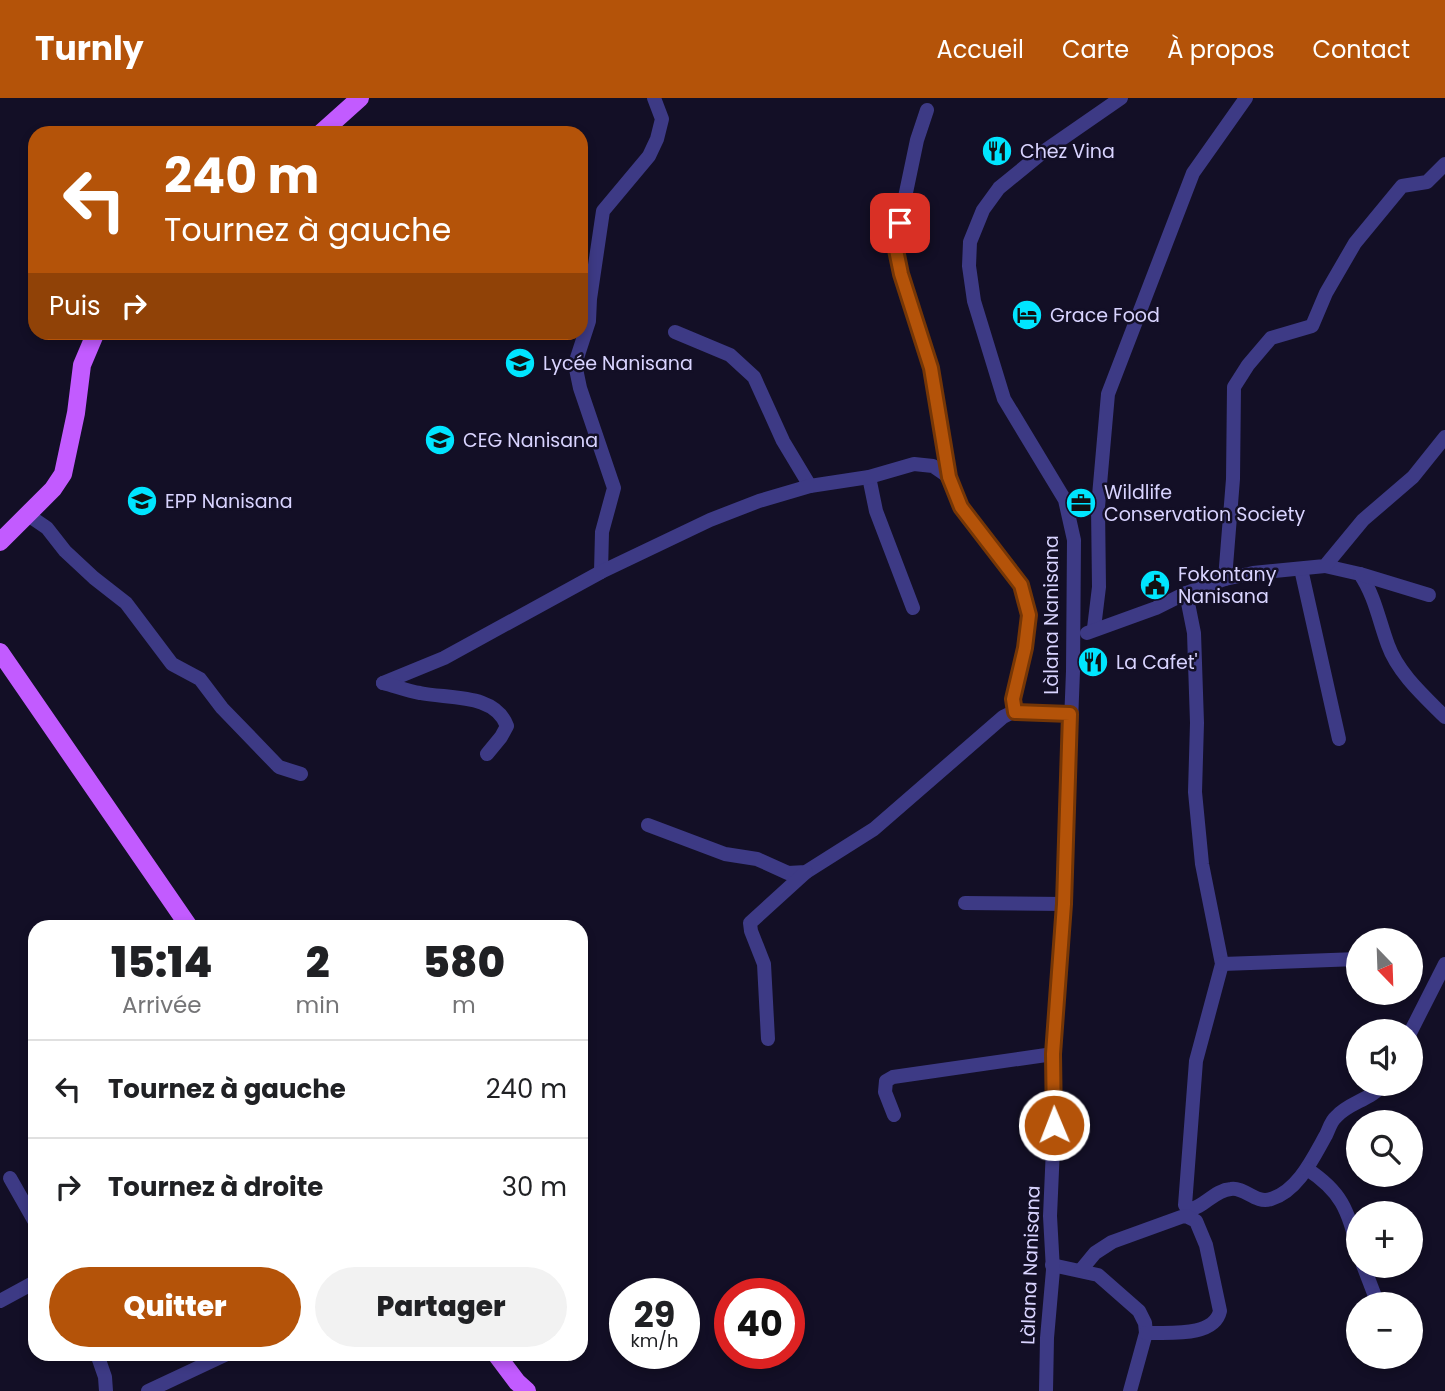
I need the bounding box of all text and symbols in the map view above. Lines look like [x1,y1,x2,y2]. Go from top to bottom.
text: Turnly [35,25,144,72]
text: Accueil [937,33,1024,66]
text: Carte [1062,33,1129,66]
text: À propos [1167,33,1274,66]
text: Contact [1312,33,1410,66]
restaurant icon: Chez Vina [980,134,1014,168]
place label: Chez Vina [1020,138,1115,165]
text: 240 m [164,142,319,210]
icon: left [49,154,140,245]
pin [870,193,930,253]
icon: arrive [881,204,919,242]
text: Tournez à gauche [164,207,451,252]
icon: right [115,287,153,325]
text: Puis [49,288,101,324]
hotel icon: Grace Food [1010,298,1044,332]
place label: Grace Food [1050,302,1160,329]
school or university icon: Lycée Nanisana [503,346,537,380]
place label: Lycée Nanisana [543,350,693,377]
school or university icon: CEG Nanisana [423,423,457,457]
place label: CEG Nanisana [463,427,598,454]
place label: Wildlife Conservation Society [1104,479,1305,528]
school or university icon: EPP Nanisana [125,484,159,518]
office icon: Wildlife Conservation Society [1064,486,1098,520]
place label: EPP Nanisana [165,488,293,515]
street label: Làlana Nanisana [1038,535,1065,695]
place label: Fokontany Nanisana [1178,561,1277,610]
public building icon: Fokontany Nanisana [1138,568,1172,602]
restaurant icon: La Cafet' [1076,645,1110,679]
place label: La Cafet' [1116,649,1198,676]
north arrow [1346,928,1423,1004]
map controls [1346,928,1423,1369]
text: 15:14 [111,933,213,992]
text: 2 [306,933,330,992]
text: 580 [423,933,505,992]
text: Arrivée [122,989,202,1021]
text: min [296,989,340,1021]
text: m [452,989,476,1021]
button: sound [1346,1019,1423,1096]
icon: left [49,1070,87,1108]
text: Tournez à gauche [108,1071,346,1107]
text: 240 m [486,1071,567,1107]
position arrow [1017,1088,1091,1162]
button: search [1346,1110,1423,1187]
icon: right [49,1168,87,1206]
text: Tournez à droite [108,1169,323,1205]
text: 30 m [502,1169,567,1205]
street label: Làlana Nanisana [1014,1185,1047,1345]
button: + [1346,1201,1423,1278]
button: Quitter [49,1267,301,1347]
button: Partager [315,1267,567,1347]
speed limit sign: 40 [714,1278,805,1369]
text: 29 [634,1290,675,1339]
button: − [1346,1292,1423,1369]
text: km/h [631,1328,678,1353]

